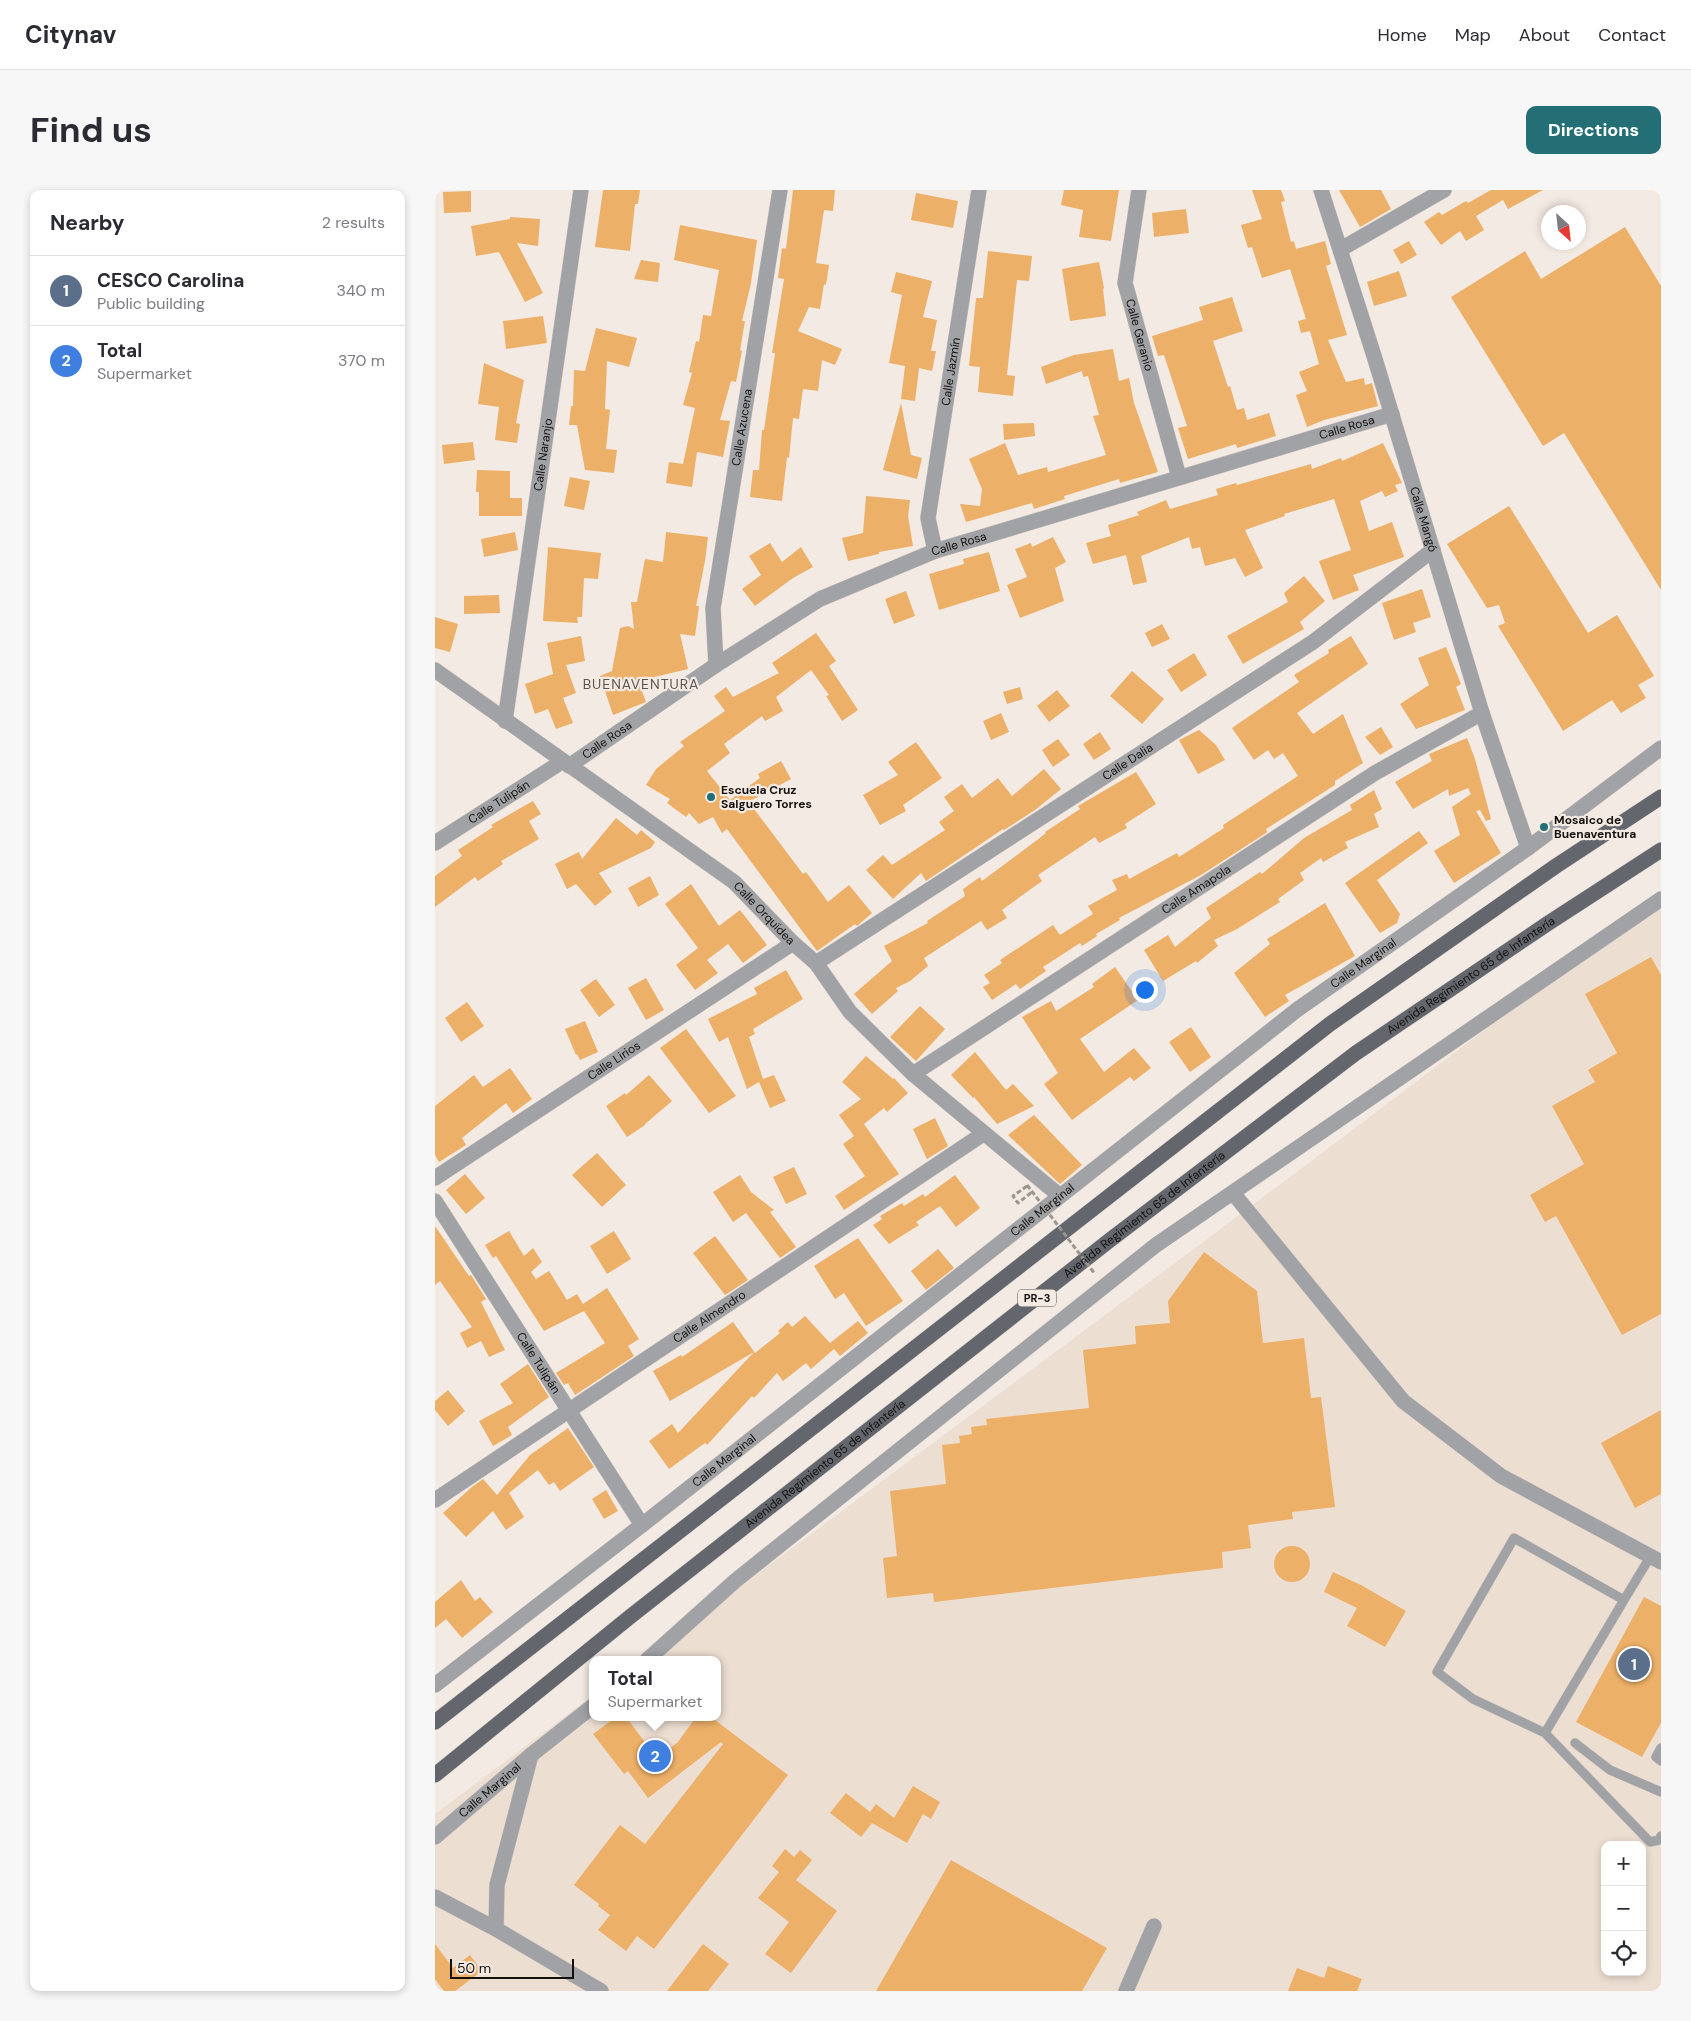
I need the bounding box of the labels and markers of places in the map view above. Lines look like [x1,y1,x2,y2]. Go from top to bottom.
place label: Escuela Cruz Salguero Torres [721,782,812,812]
marker: Escuela Cruz Salguero Torres [705,791,717,803]
place label: Mosaico de Buenaventura [1554,812,1636,842]
marker: Mosaico de Buenaventura [1538,821,1550,833]
pin: 1 [1618,1645,1650,1683]
pin: 2 [639,1737,671,1775]

